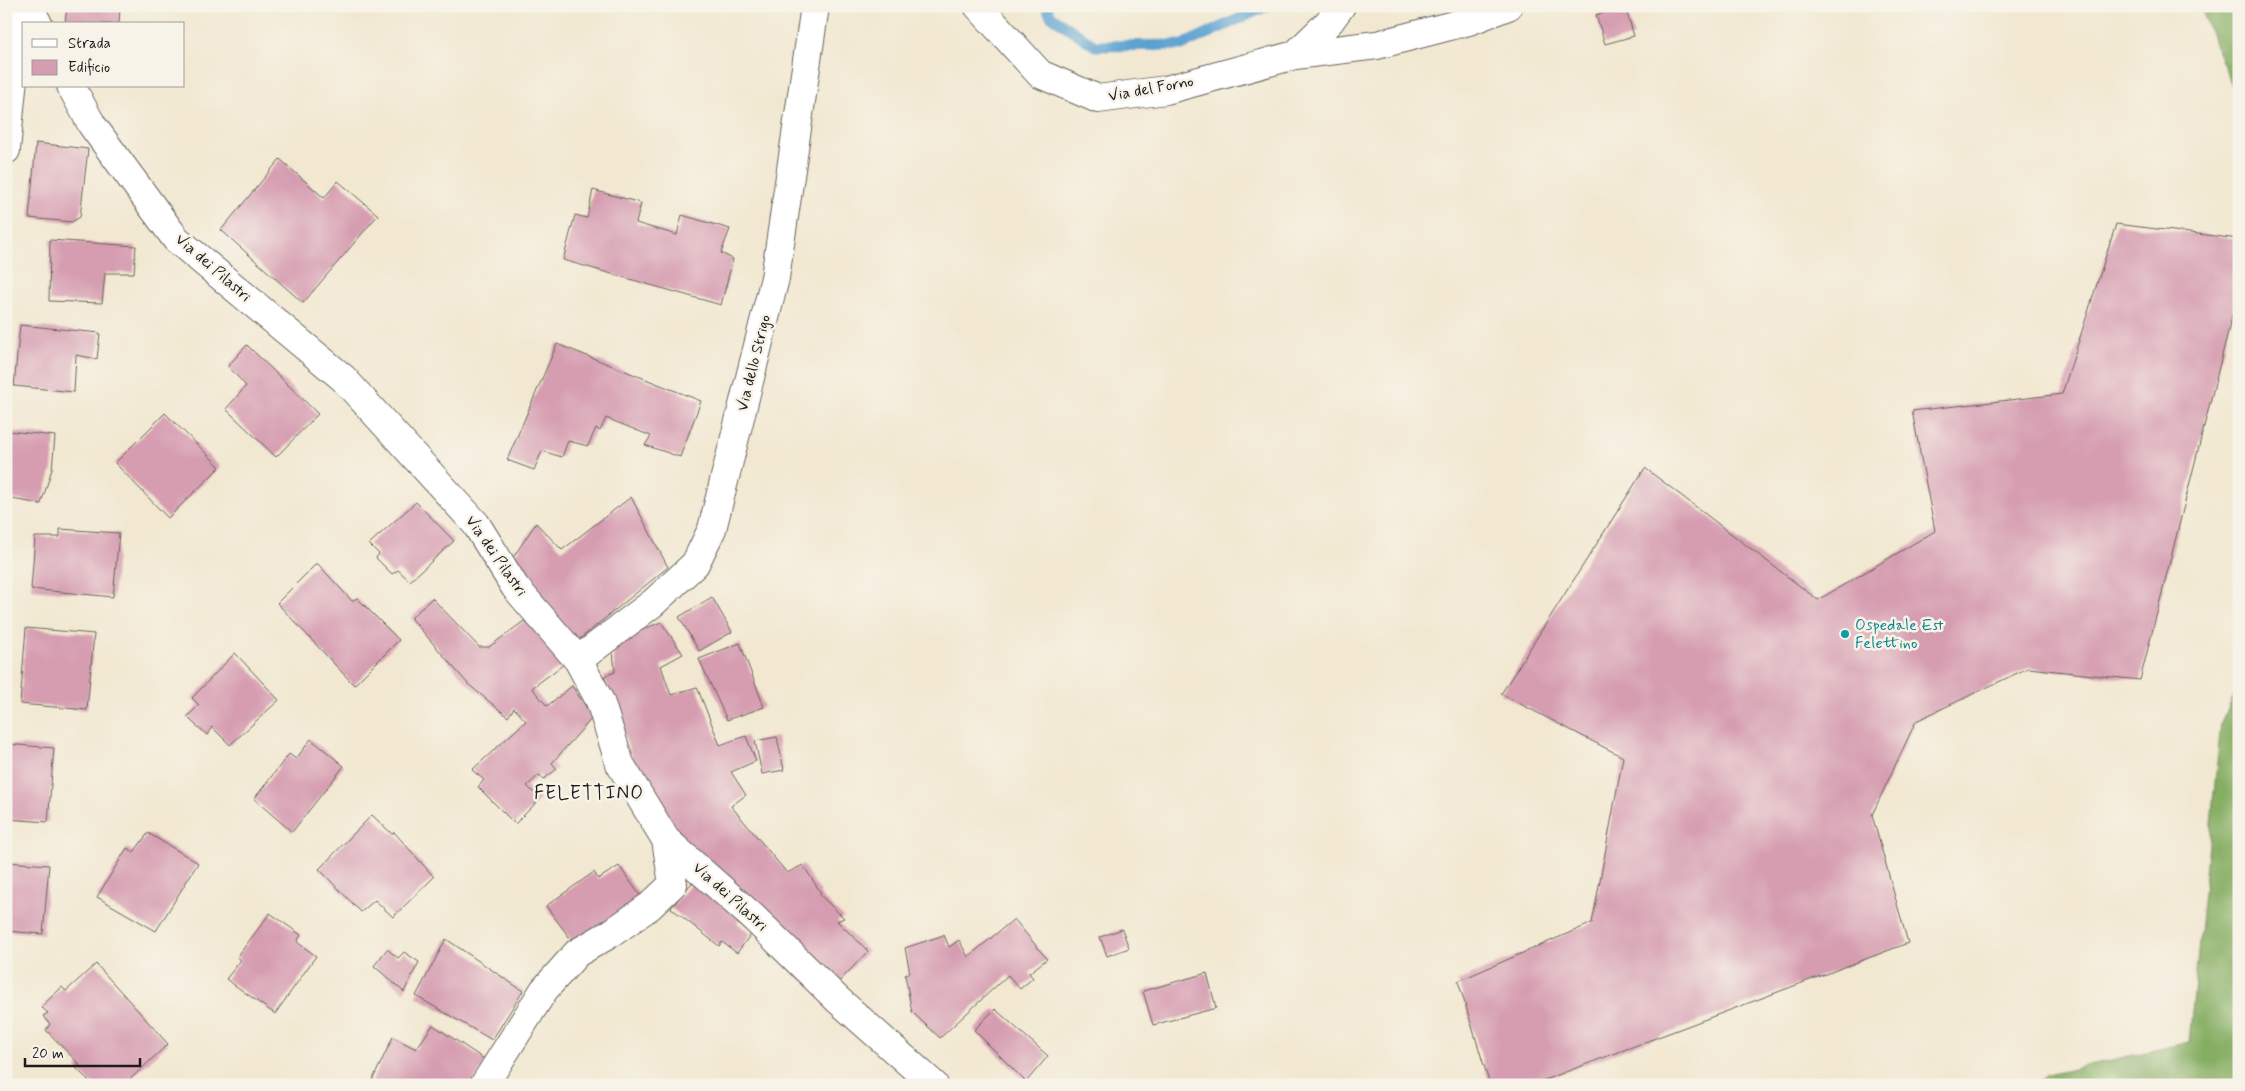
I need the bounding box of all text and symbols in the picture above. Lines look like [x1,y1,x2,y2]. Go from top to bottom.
legend [22,22,185,88]
text: Strada [68,34,111,54]
text: Edificio [68,58,110,78]
street label: Via del Forno [1107,71,1195,107]
street label: Via dei Pilastri [171,229,256,307]
street label: Via dello Strigo [732,313,776,413]
street label: Via dei Pilastri [460,511,532,601]
place label: Ospedale Est Felettino [1855,615,1944,654]
marker: Ospedale Est Felettino [1839,628,1851,640]
district label: FELETTINO [534,781,644,806]
street label: Via dei Pilastri [688,858,772,937]
scale bar [25,1036,140,1068]
text: 20 m [32,1044,64,1064]

